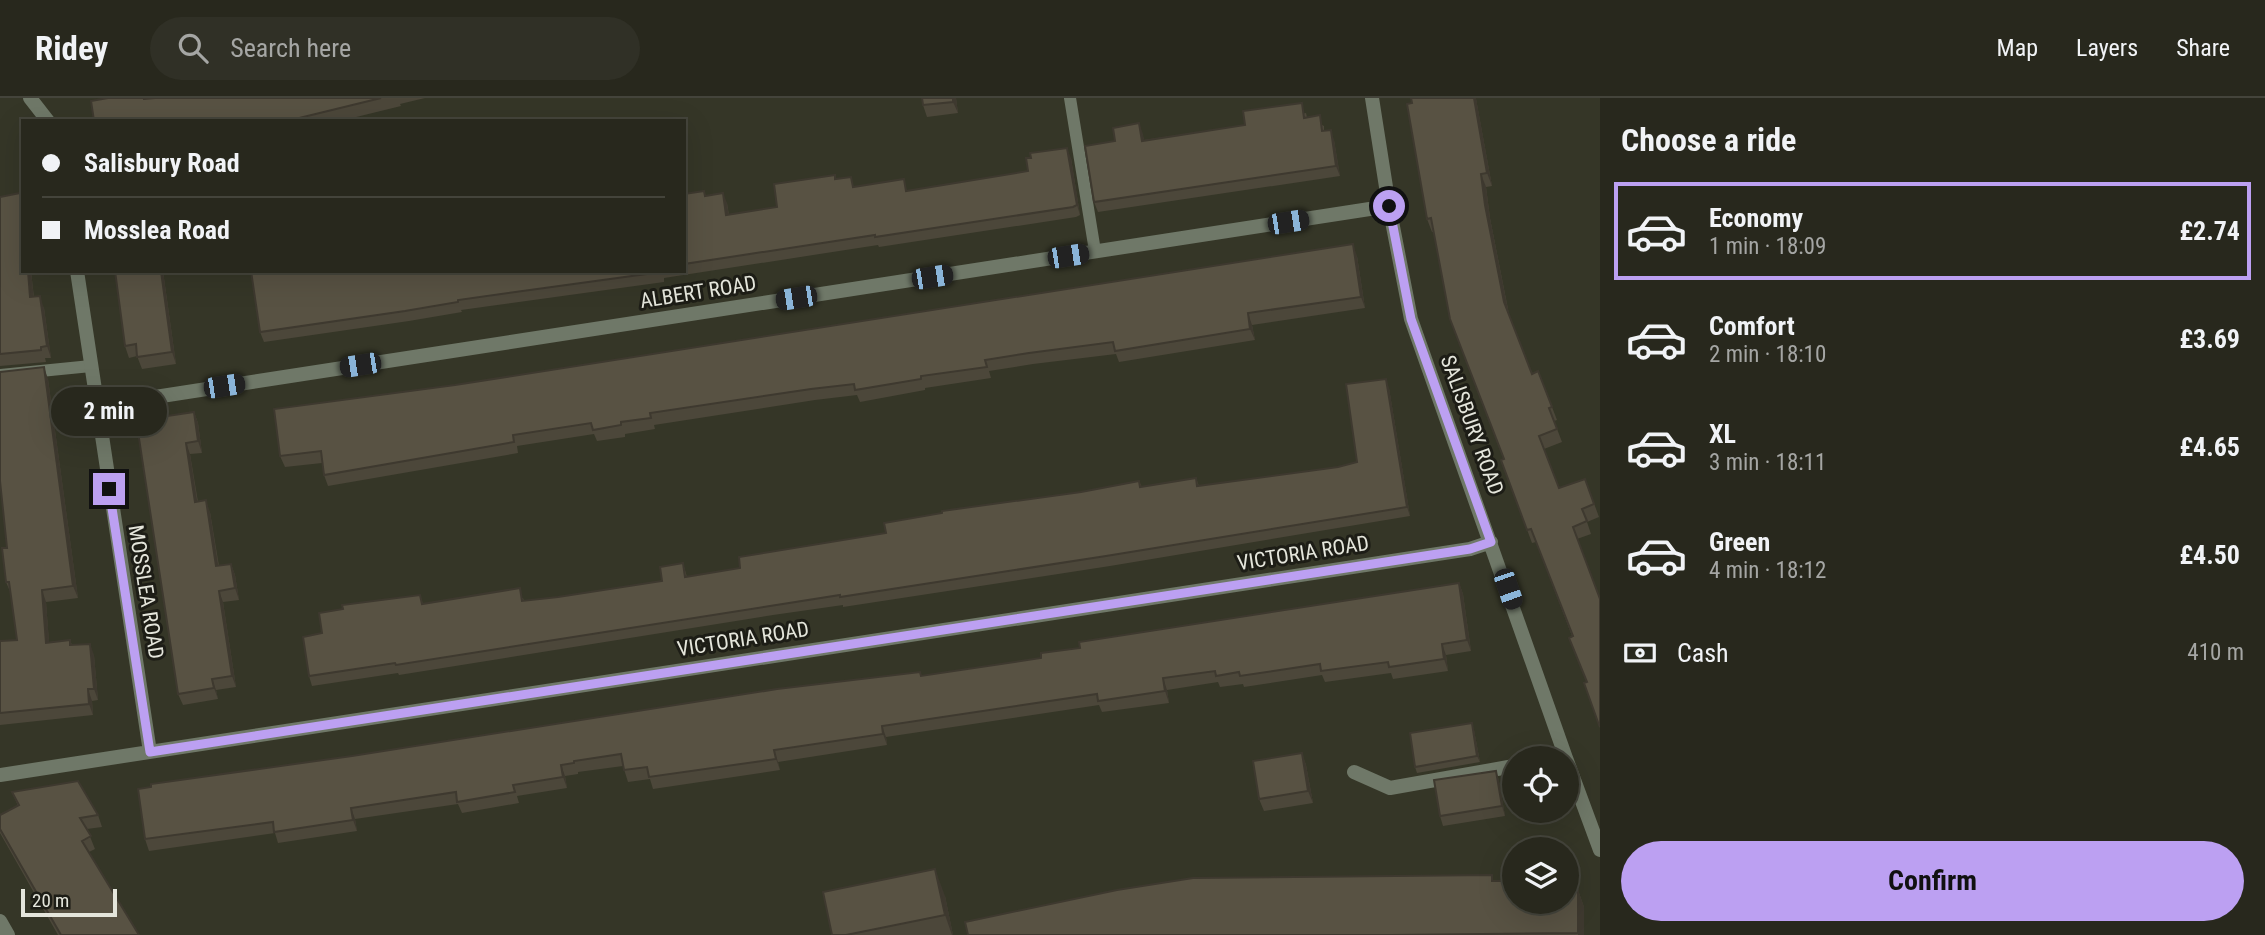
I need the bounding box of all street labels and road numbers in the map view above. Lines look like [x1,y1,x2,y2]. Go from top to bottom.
street label: ALBERT ROAD [638,271,758,313]
street label: SALISBURY ROAD [1436,352,1508,498]
street label: MOSSLEA ROAD [124,523,168,661]
street label: VICTORIA ROAD [1235,531,1371,575]
street label: VICTORIA ROAD [675,617,811,661]

